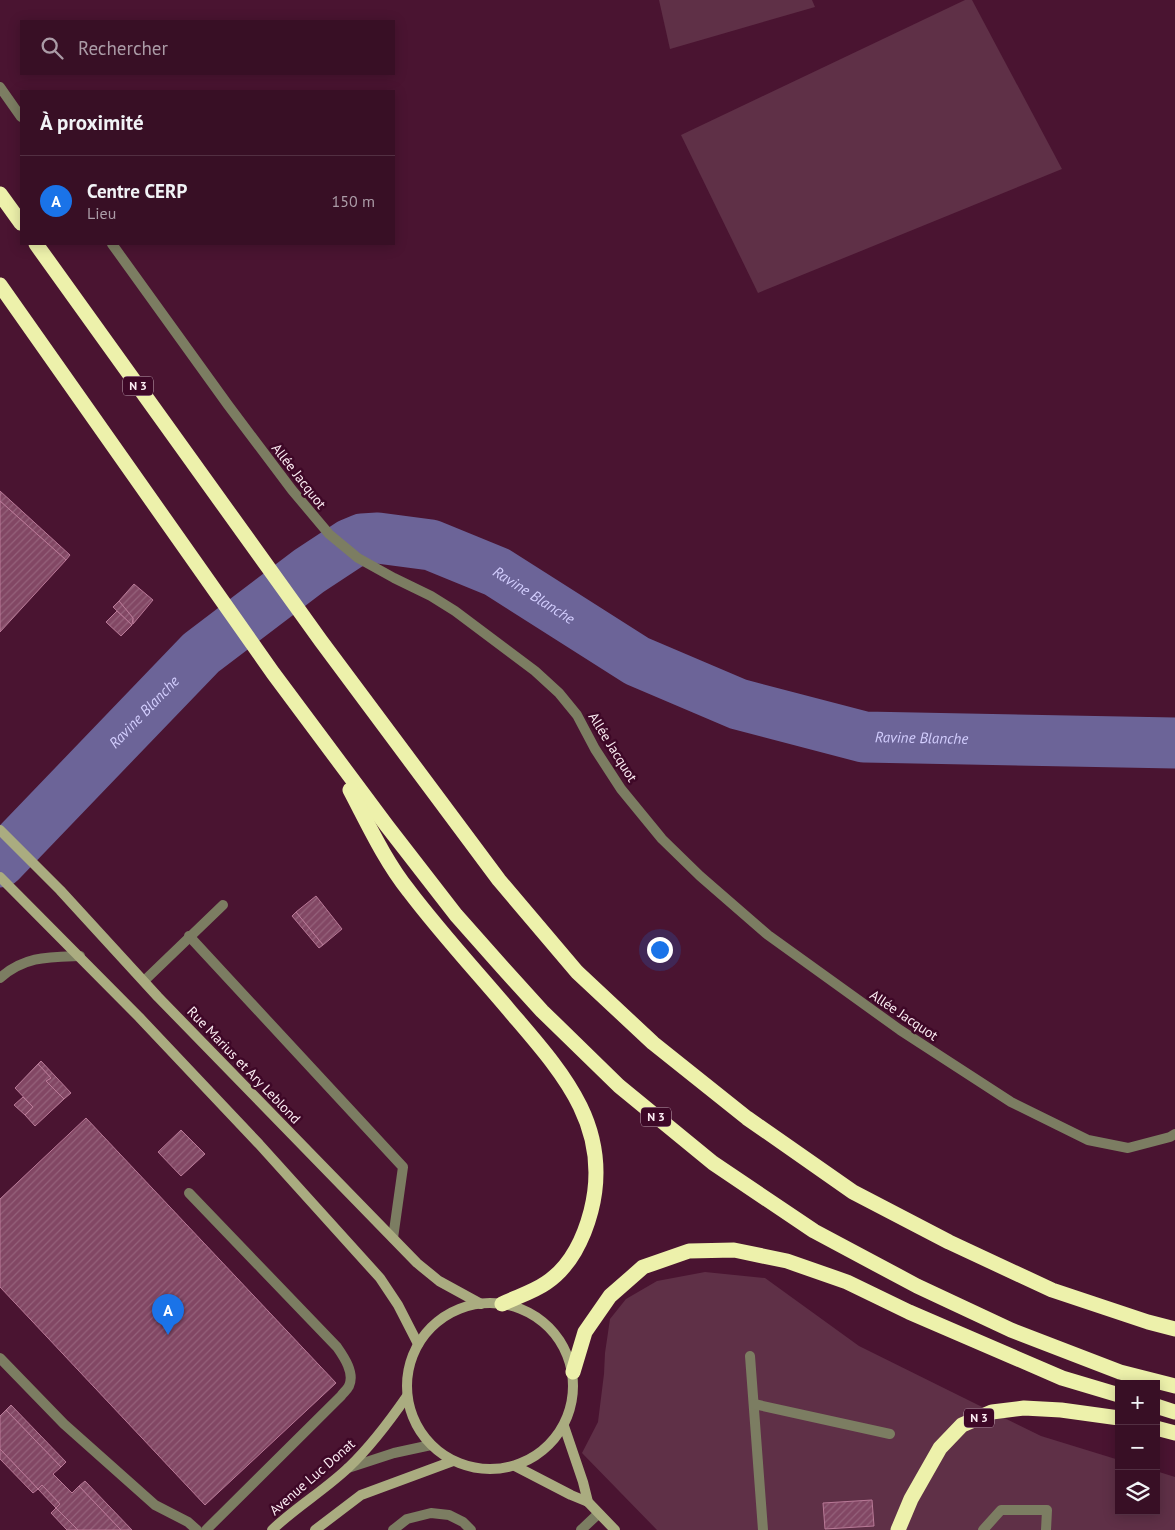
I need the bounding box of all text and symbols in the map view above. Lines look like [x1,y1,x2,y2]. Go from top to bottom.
search box [20,20,395,75]
icon: search [38,34,66,62]
text: Rechercher [78,36,168,60]
text: À proximité [40,109,144,136]
text: Centre CERP [87,179,187,203]
text: A [51,191,61,211]
text: 150 m [332,191,375,211]
text: Lieu [87,203,116,223]
road number: N 3 [123,376,153,396]
street label: Allée Jacquot [268,440,330,513]
water label: Ravine Blanche [490,562,579,628]
water label: Ravine Blanche [105,671,183,752]
street label: Allée Jacquot [585,709,642,785]
water label: Ravine Blanche [875,727,969,748]
your location [647,937,673,963]
street label: Allée Jacquot [866,986,942,1045]
street label: Rue Marius et Ary Leblond [183,1003,305,1127]
road number: N 3 [641,1108,671,1126]
pin: A [152,1294,184,1335]
map controls [1115,1380,1160,1515]
button: + [1115,1380,1160,1425]
road number: N 3 [964,1409,994,1428]
button: − [1115,1425,1160,1470]
street label: Avenue Luc Donat [265,1435,359,1519]
button: layers [1115,1470,1160,1515]

